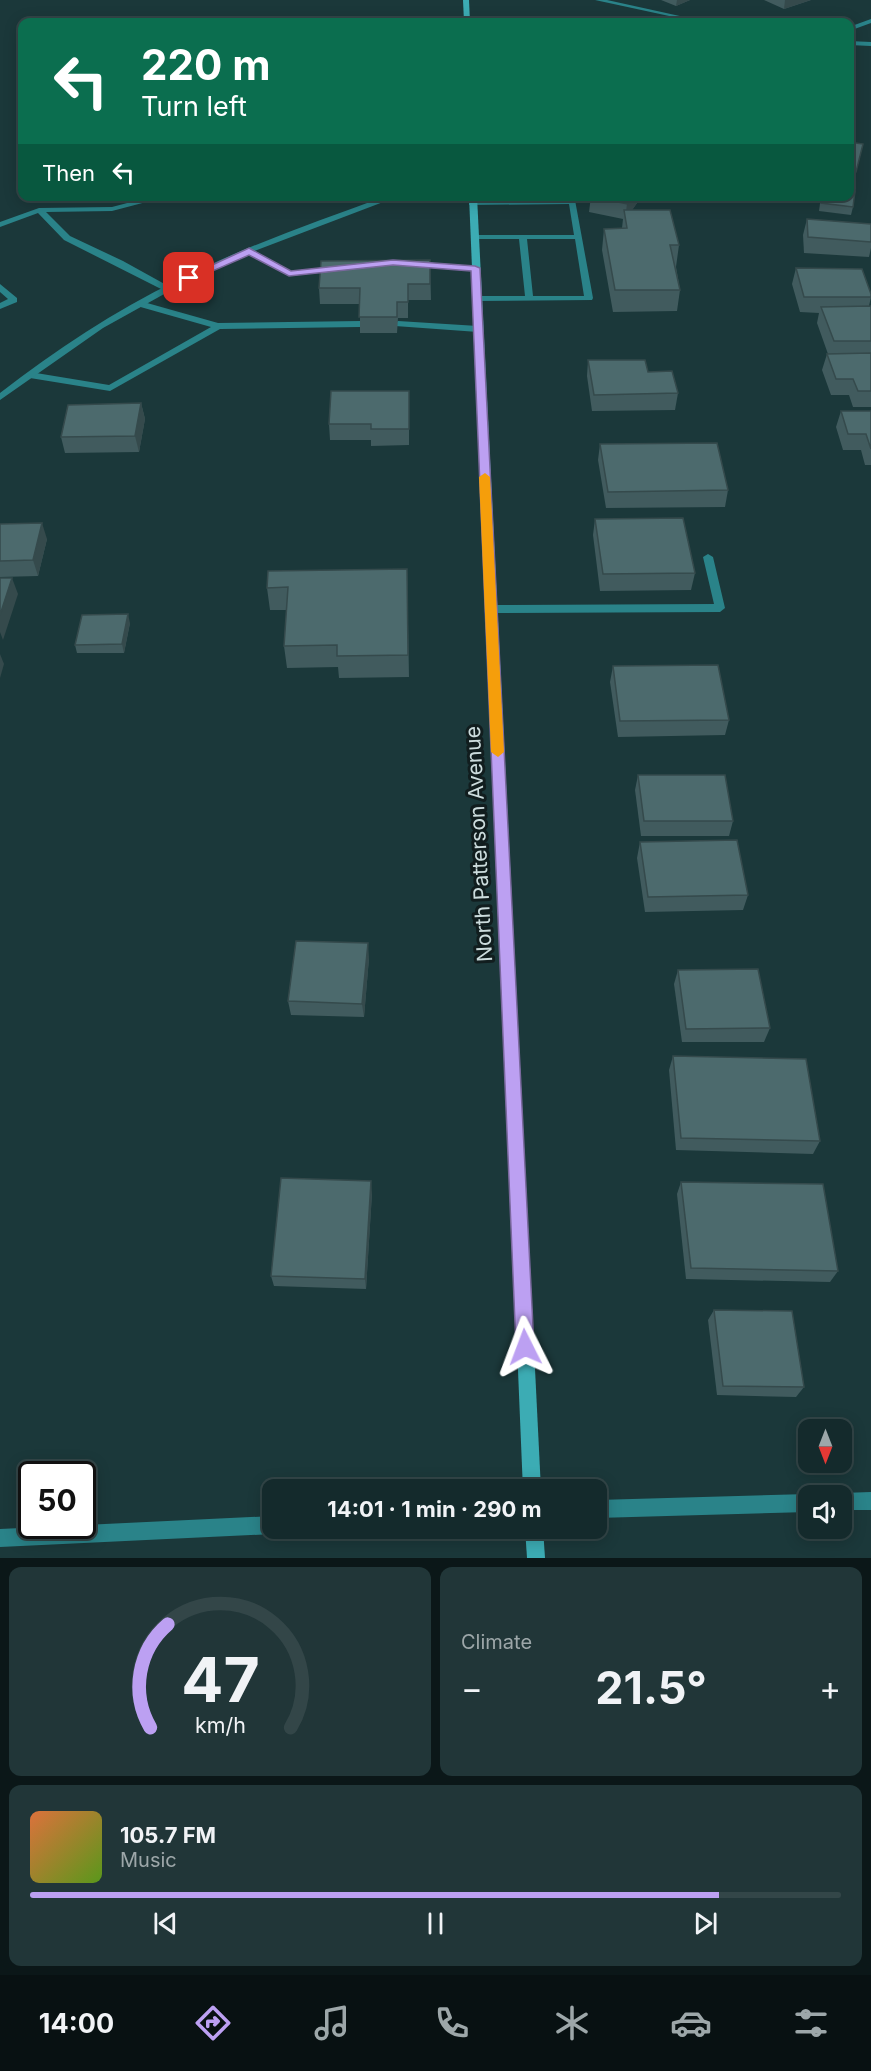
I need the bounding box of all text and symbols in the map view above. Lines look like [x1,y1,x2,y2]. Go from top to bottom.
text: 220 m [141,39,271,90]
icon: left [42,42,120,120]
text: Turn left [141,90,247,123]
icon: left [107,156,140,189]
text: Then [42,160,95,186]
pin [163,252,214,303]
icon: arrive [172,261,205,294]
street label: North Patterson Avenue [460,726,497,963]
position arrow [493,1315,557,1379]
north arrow [798,1419,852,1473]
map controls [798,1419,852,1539]
speed limit sign: 50 [18,1461,96,1539]
button: sound [798,1485,852,1539]
text: 14:01 · 1 min · 290 m [327,1496,542,1522]
text: Climate [461,1630,532,1654]
text: 47 [181,1642,259,1717]
text: 21.5° [595,1660,707,1715]
text: − [461,1668,483,1708]
text: + [819,1668,841,1708]
text: km/h [195,1713,245,1739]
text: 105.7 FM [120,1822,216,1848]
text: Music [120,1848,177,1872]
icon: previous [149,1907,182,1940]
icon: pause [419,1907,452,1940]
icon: next [689,1907,722,1940]
icon: directions [192,2002,234,2044]
icon: music [311,2002,353,2044]
icon: phone [431,2002,473,2044]
icon: climate [551,2002,593,2044]
icon: car [670,2002,712,2044]
icon: filters [790,2002,832,2044]
text: 14:00 [39,2007,114,2040]

